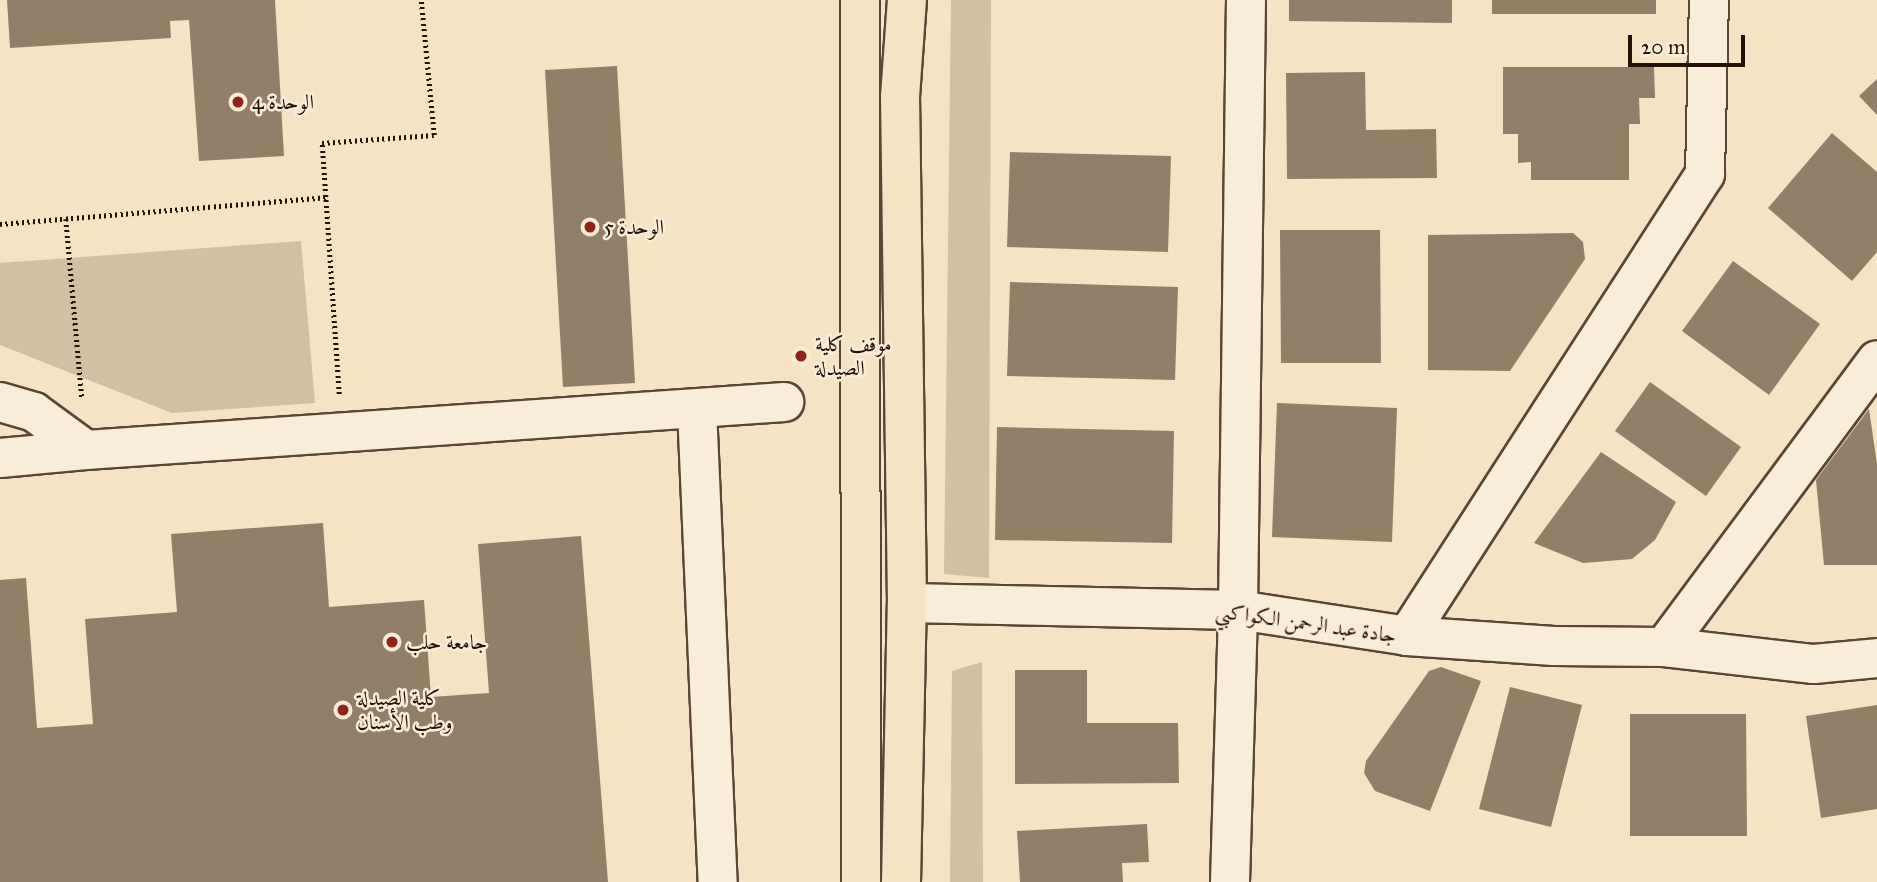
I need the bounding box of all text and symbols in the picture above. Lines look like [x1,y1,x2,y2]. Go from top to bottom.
scale bar [1632,21,1749,65]
text: 20 m [1641,34,1686,60]
place label: الوحدة 4 [252,89,314,115]
marker: الوحدة 4 [230,94,246,110]
place label: الوحدة 5 [604,214,664,240]
marker: الوحدة 5 [582,219,598,235]
place label: موقف كلية الصيدلة [815,331,892,381]
marker: موقف كلية الصيدلة [793,348,809,364]
street label: جادة عبد الرحمن الكواكبي [1214,598,1398,648]
place label: جامعة حلب [406,629,487,655]
marker: جامعة حلب [384,634,400,650]
place label: كلية الصيدلة وطب الأسنان [357,685,452,735]
marker: كلية الصيدلة وطب الأسنان [335,702,351,718]

